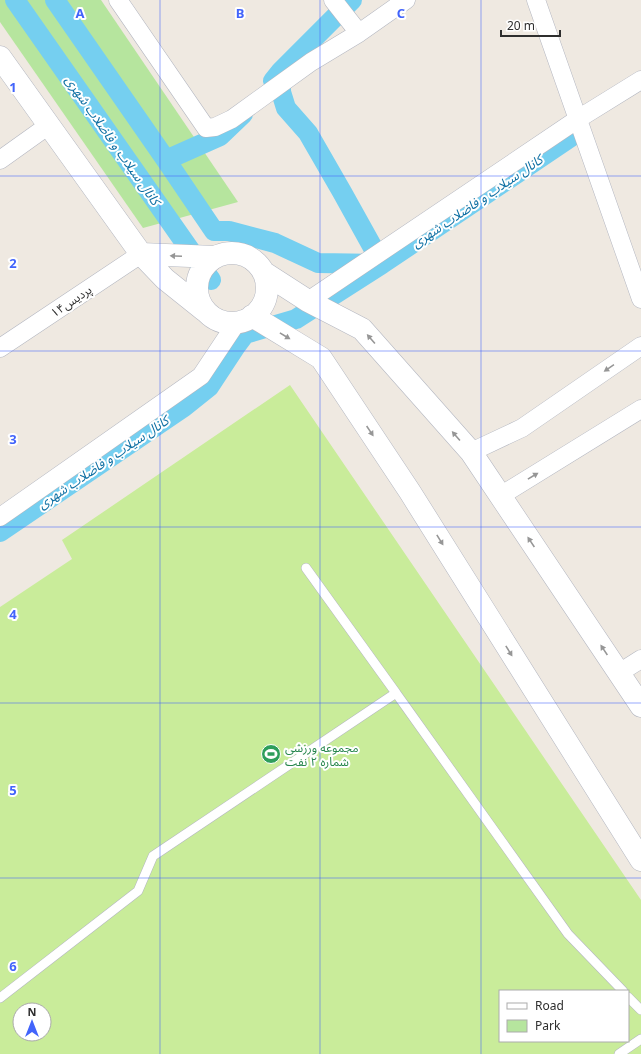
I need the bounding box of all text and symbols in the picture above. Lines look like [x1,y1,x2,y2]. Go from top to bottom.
text: A [76,4,85,22]
text: B [236,4,244,22]
text: C [397,4,405,22]
scale bar [501,12,560,38]
text: 20 m [507,17,535,34]
water label: کانال سیلاب و فاضلاب شهری [61,72,166,211]
text: 1 [9,78,17,96]
water label: کانال سیلاب و فاضلاب شهری [408,149,548,252]
one-way arrow [169,253,182,259]
text: 2 [9,254,17,272]
street label: پردیس۱۴ [47,281,95,321]
one-way arrow [279,333,291,340]
one-way arrow [366,333,375,344]
one-way arrow [604,364,614,372]
water label: کانال سیلاب و فاضلاب شهری [34,410,174,513]
one-way arrow [366,426,374,436]
text: 3 [9,430,17,448]
one-way arrow [452,431,461,441]
one-way arrow [528,472,538,480]
one-way arrow [437,534,444,546]
one-way arrow [527,537,535,548]
text: 4 [9,605,17,623]
one-way arrow [506,645,513,657]
one-way arrow [600,645,608,655]
place label: مجموعه ورزشی شماره ۲ نفت [285,739,359,770]
sports icon: مجموعه ورزشی شماره ۲ نفت [260,743,282,765]
text: 5 [9,781,17,799]
text: 6 [9,957,17,975]
legend [499,990,629,1042]
text: Road [535,997,564,1014]
north arrow [12,1002,52,1042]
text: N [28,1004,36,1019]
text: Park [535,1017,561,1034]

